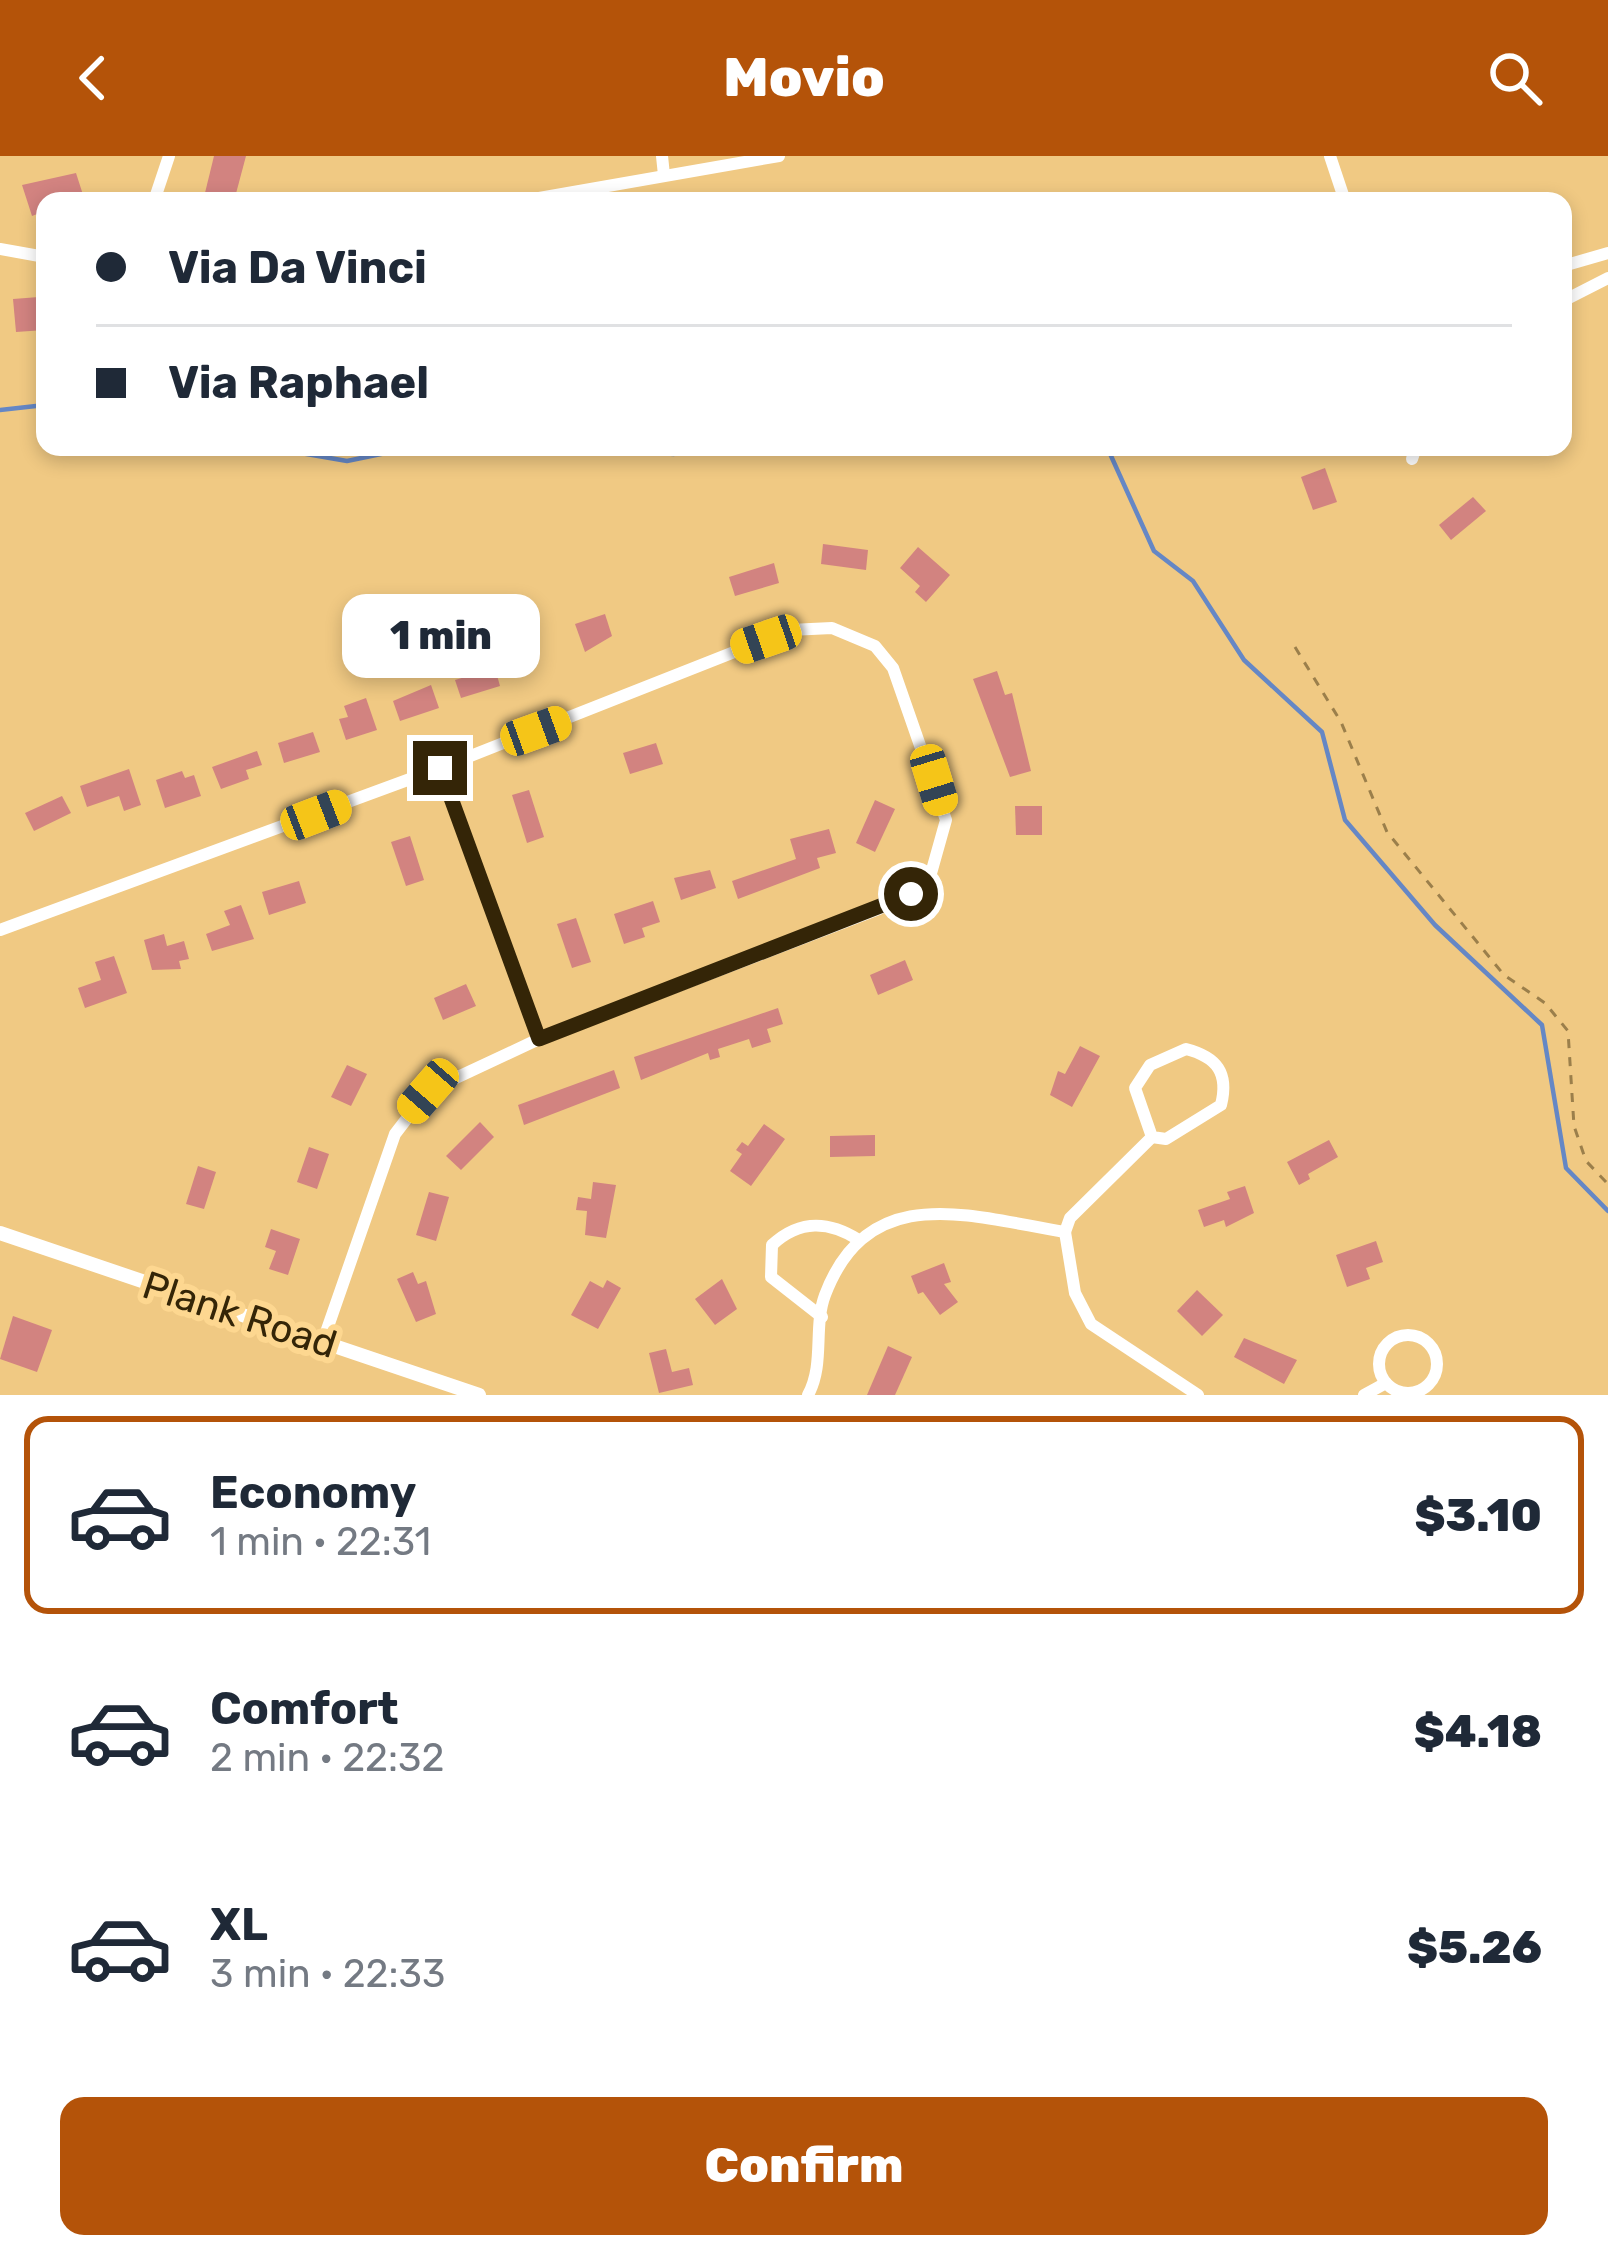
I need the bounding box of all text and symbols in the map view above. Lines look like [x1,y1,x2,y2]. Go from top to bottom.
icon: back [60,45,126,111]
icon: search [1482,45,1548,111]
text: Movio [723,46,885,110]
text: Via Da Vinci [168,241,427,294]
text: Via Raphael [168,356,429,409]
callout: 1 min [341,594,539,678]
car [726,610,806,668]
text: 1 min [390,613,492,659]
car [496,702,576,760]
car [906,740,962,820]
route end [413,741,467,795]
car [276,785,356,845]
route start [884,867,938,921]
car [391,1052,465,1130]
street label: Plank Road [137,1262,343,1368]
icon: car [66,1461,174,1569]
text: Economy [210,1466,416,1519]
text: $3.10 [1415,1489,1542,1542]
text: 1 min · 22:31 [210,1519,431,1565]
icon: car [66,1677,174,1785]
text: Comfort [210,1682,399,1735]
text: $4.18 [1414,1705,1542,1758]
text: 2 min · 22:32 [210,1735,444,1781]
icon: car [66,1893,174,2001]
text: XL [210,1898,268,1951]
text: $5.26 [1407,1921,1542,1974]
text: 3 min · 22:33 [210,1951,445,1997]
button: Confirm [60,2097,1548,2235]

